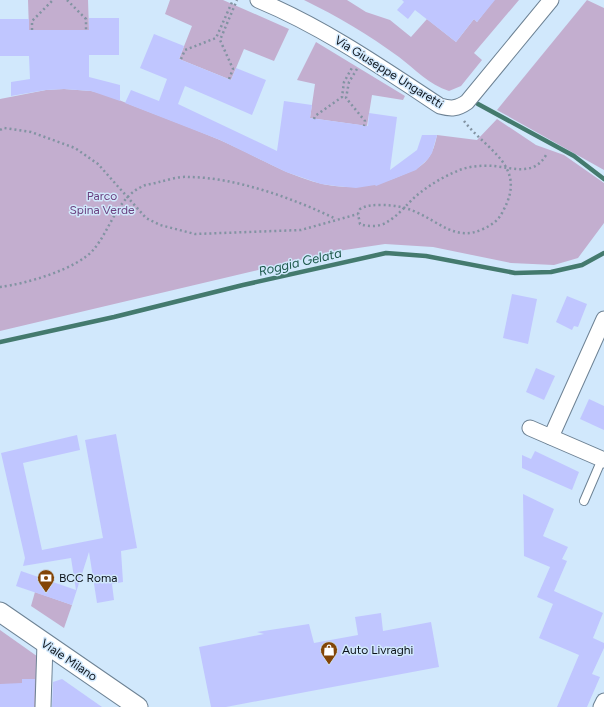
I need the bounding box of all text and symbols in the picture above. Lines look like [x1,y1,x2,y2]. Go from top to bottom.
street label: Via Giuseppe Ungaretti [332,33,446,111]
park label: Parco Spina Verde [69,189,135,217]
water label: Roggia Gelata [257,245,343,279]
bank icon: BCC Roma [36,568,56,593]
place label: BCC Roma [59,571,117,585]
street label: Viale Milano [38,636,100,684]
shop icon: Auto Livraghi [319,640,339,665]
place label: Auto Livraghi [342,643,413,657]

